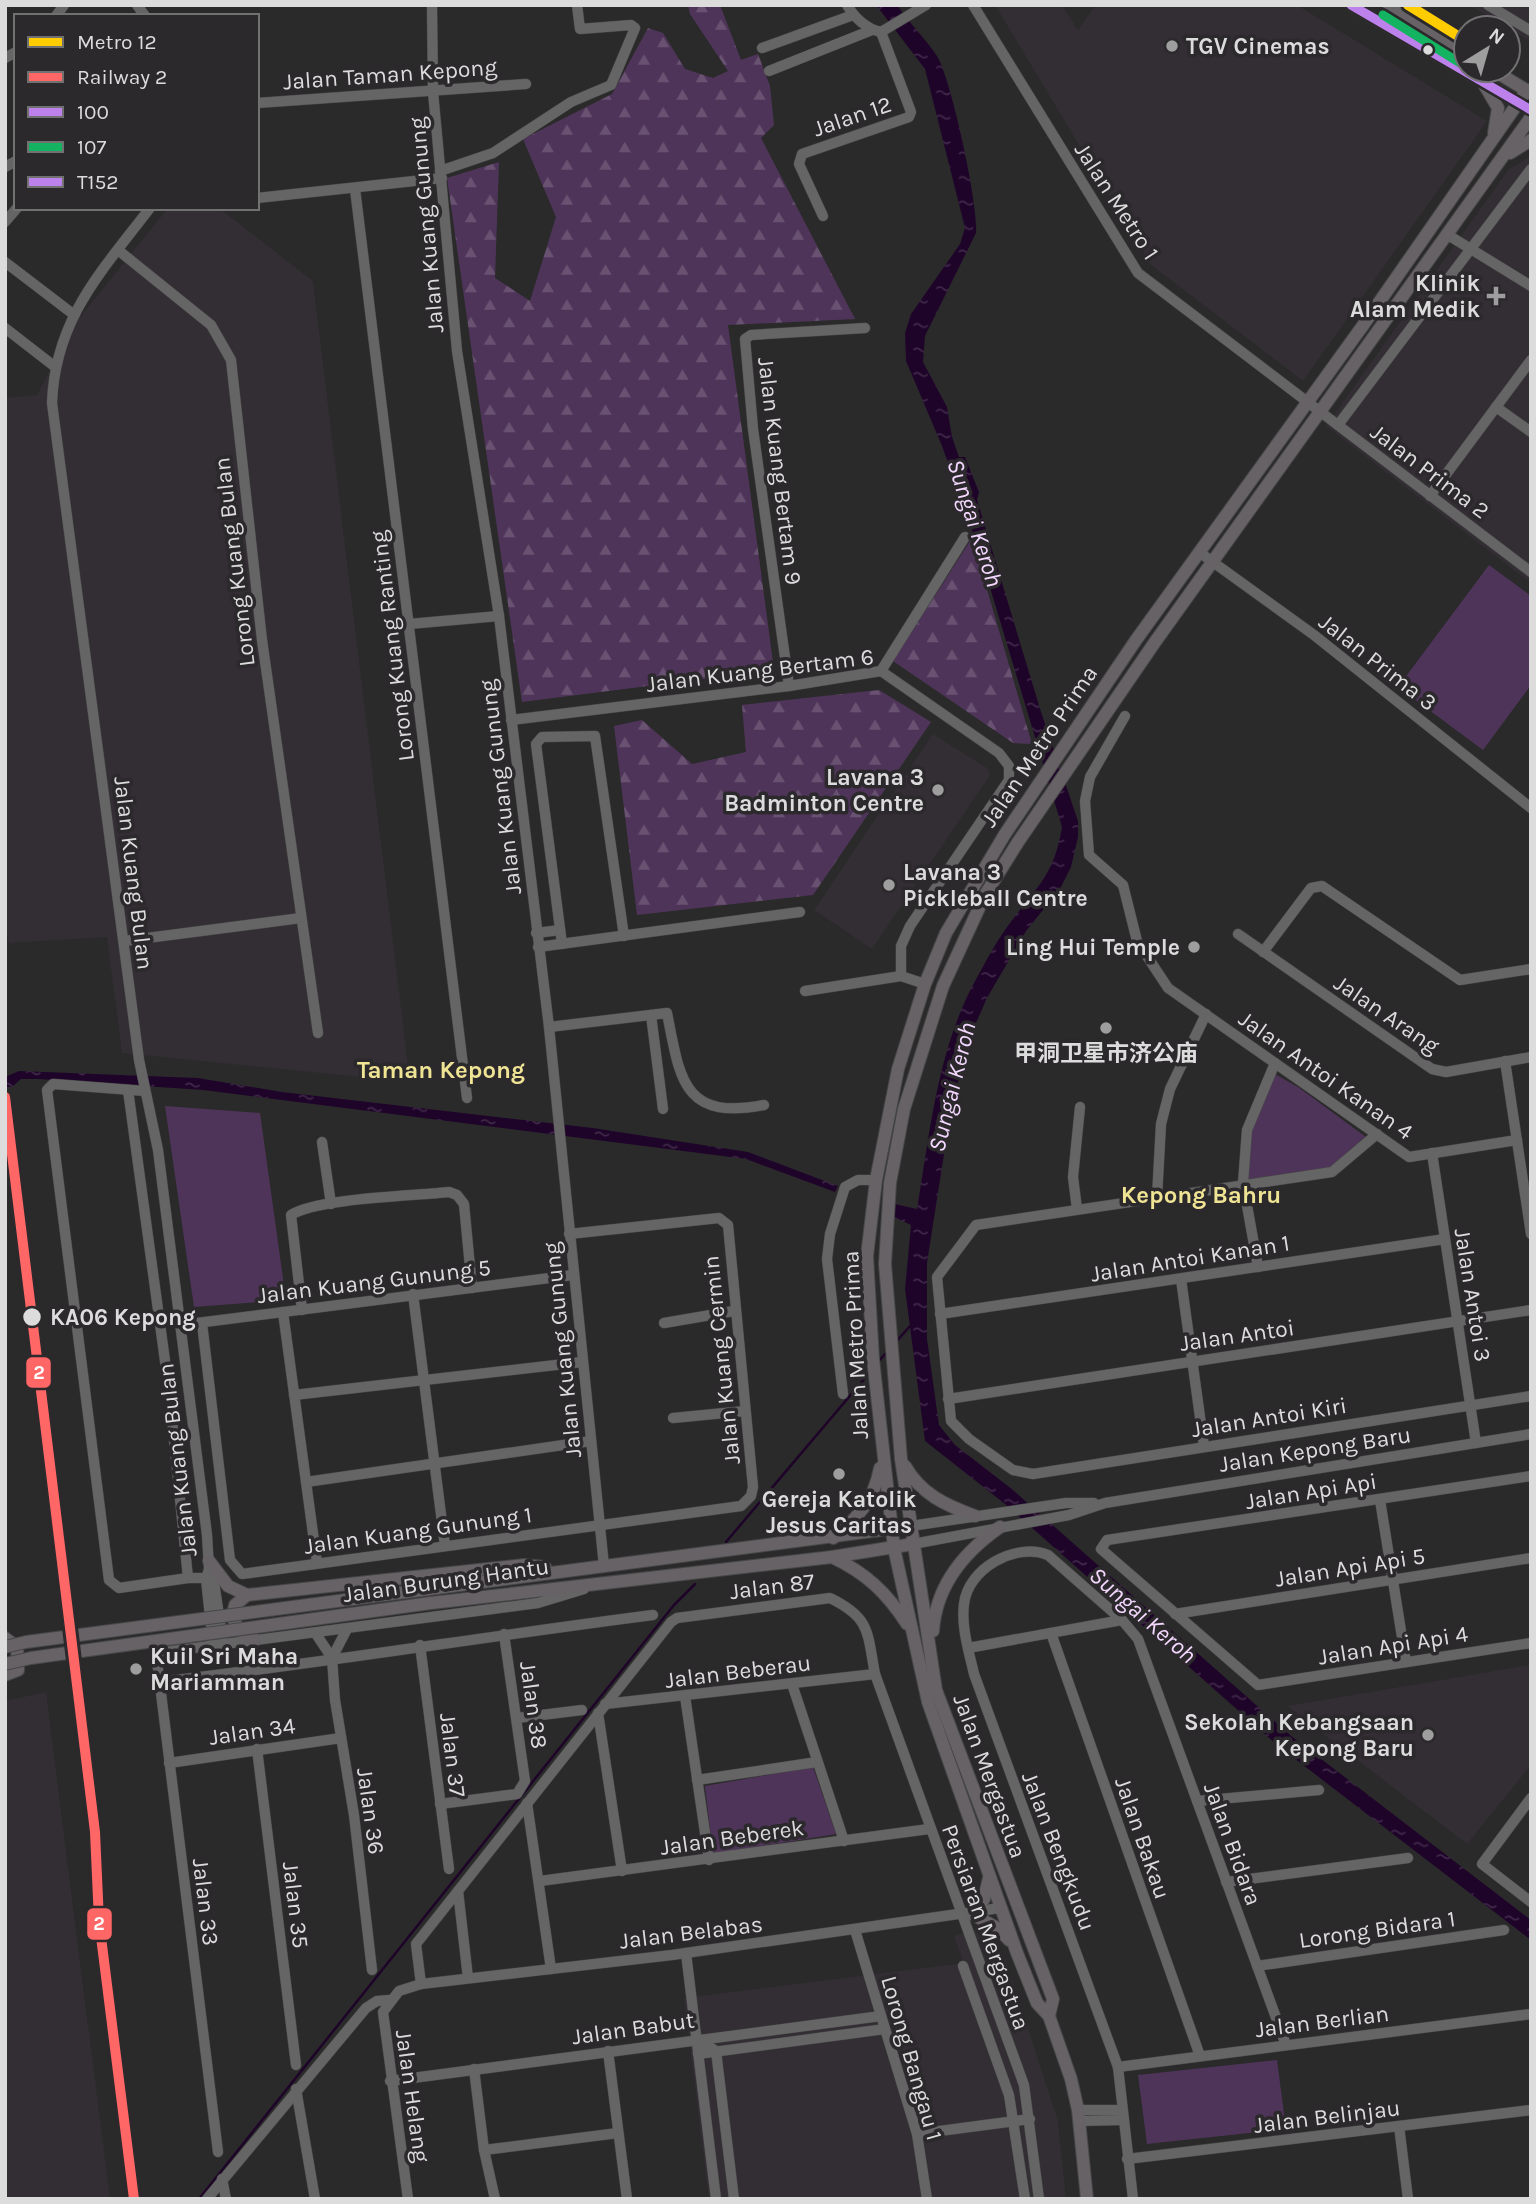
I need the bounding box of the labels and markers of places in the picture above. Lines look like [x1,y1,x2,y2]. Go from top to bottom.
place label: TGV Cinemas [1186,33,1330,60]
marker: TGV Cinemas [1164,38,1180,54]
unlabelled marker [1421,43,1435,57]
place label: Klinik Alam Medik [1350,270,1480,323]
marker: Klinik Alam Medik [1486,286,1506,306]
place label: Lavana 3 Badminton Centre [724,764,924,817]
marker: Lavana 3 Badminton Centre [930,782,946,798]
place label: Lavana 3 Pickleball Centre [903,859,1088,912]
marker: Lavana 3 Pickleball Centre [881,877,897,893]
place label: Ling Hui Temple [1006,934,1180,961]
marker: Ling Hui Temple [1186,939,1202,955]
marker: 甲洞卫星市济公庙 [1098,1020,1114,1036]
place label: 甲洞卫星市济公庙 [1014,1040,1198,1067]
place label: KA06 Kepong [50,1304,196,1331]
marker: KA06 Kepong [21,1306,43,1328]
marker: Gereja Katolik Jesus Caritas [831,1466,847,1482]
place label: Gereja Katolik Jesus Caritas [762,1486,917,1539]
place label: Kuil Sri Maha Mariamman [150,1643,298,1696]
marker: Kuil Sri Maha Mariamman [128,1661,144,1677]
place label: Sekolah Kebangsaan Kepong Baru [1184,1709,1414,1762]
marker: Sekolah Kebangsaan Kepong Baru [1420,1727,1436,1743]

